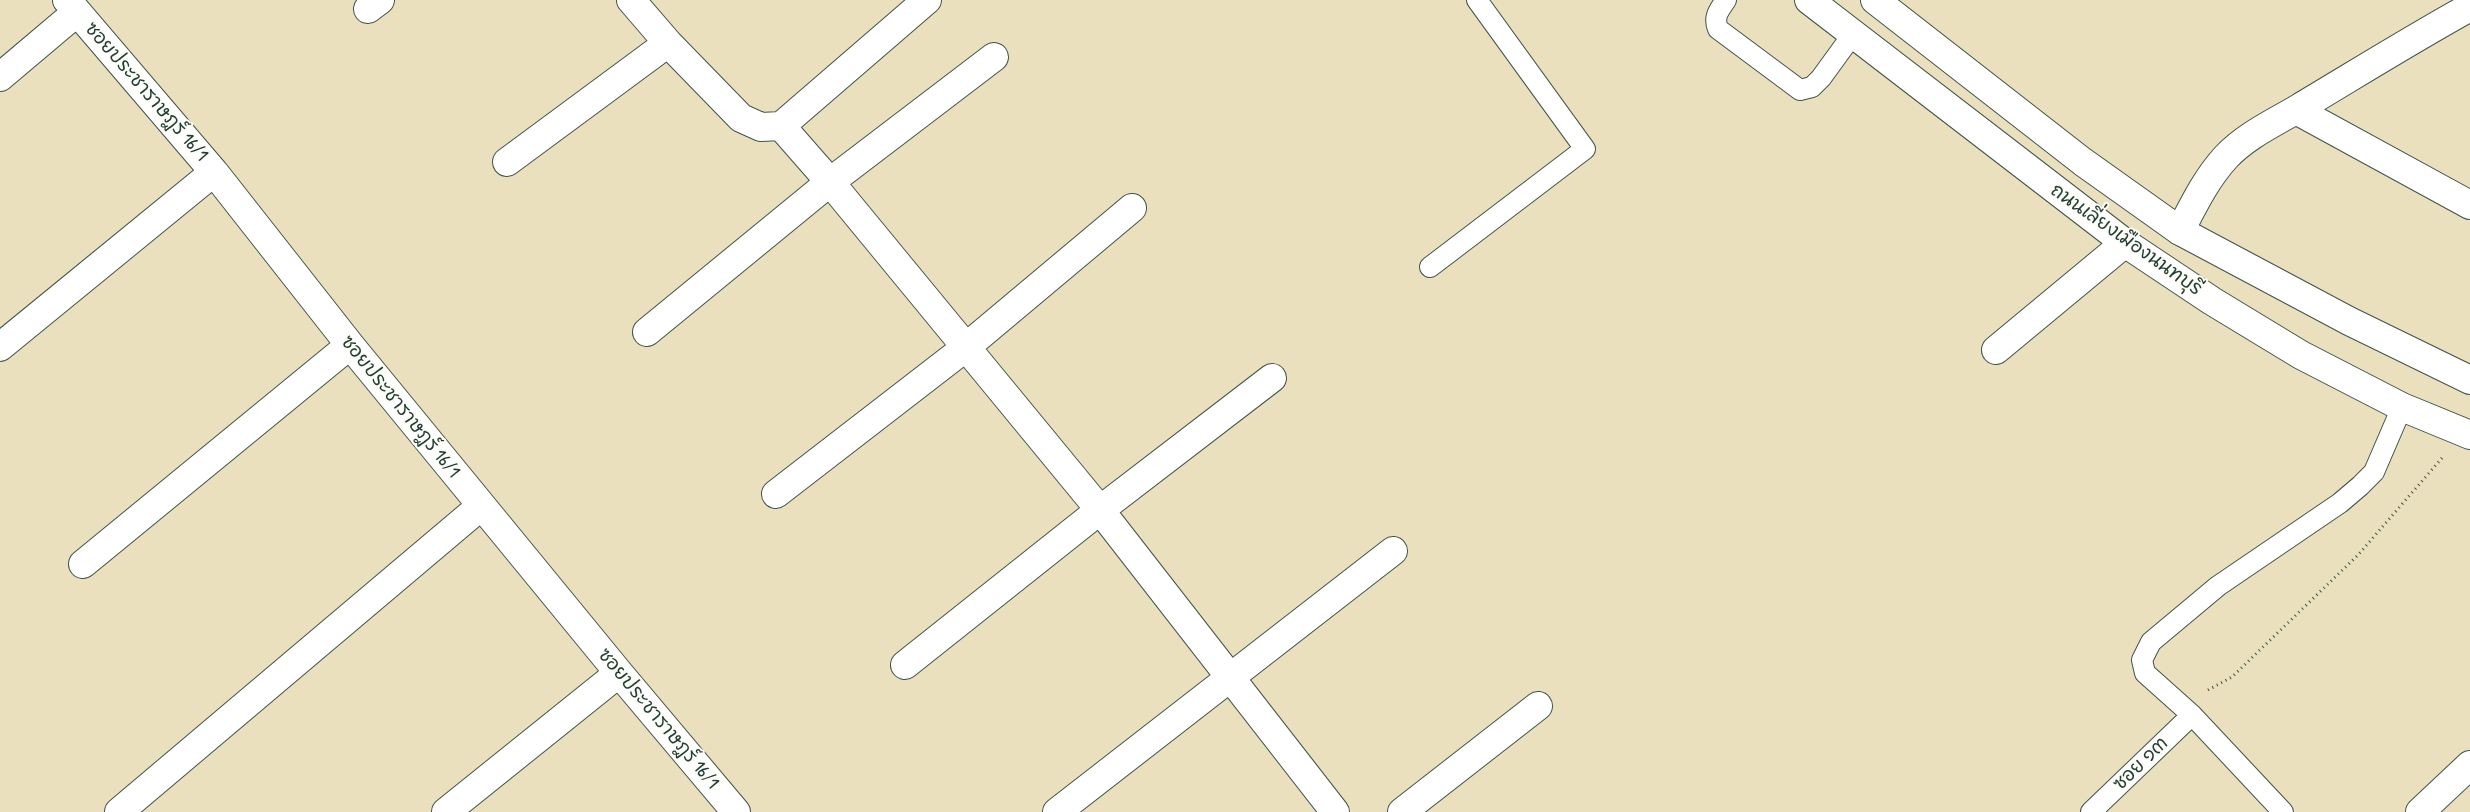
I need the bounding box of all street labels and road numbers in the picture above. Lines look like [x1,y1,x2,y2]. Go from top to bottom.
street label: ซอยประชาราษฎร์ 16/1 [80,18,212,166]
street label: ถนนเลี่ยงเมืองนนทบุรี [2046,179,2206,301]
street label: ซอยประชาราษฎร์ 16/1 [336,331,464,483]
street label: ซอยประชาราษฎร์ 16/1 [593,644,723,794]
street label: ซอย ๑๓ [2109,732,2173,796]

